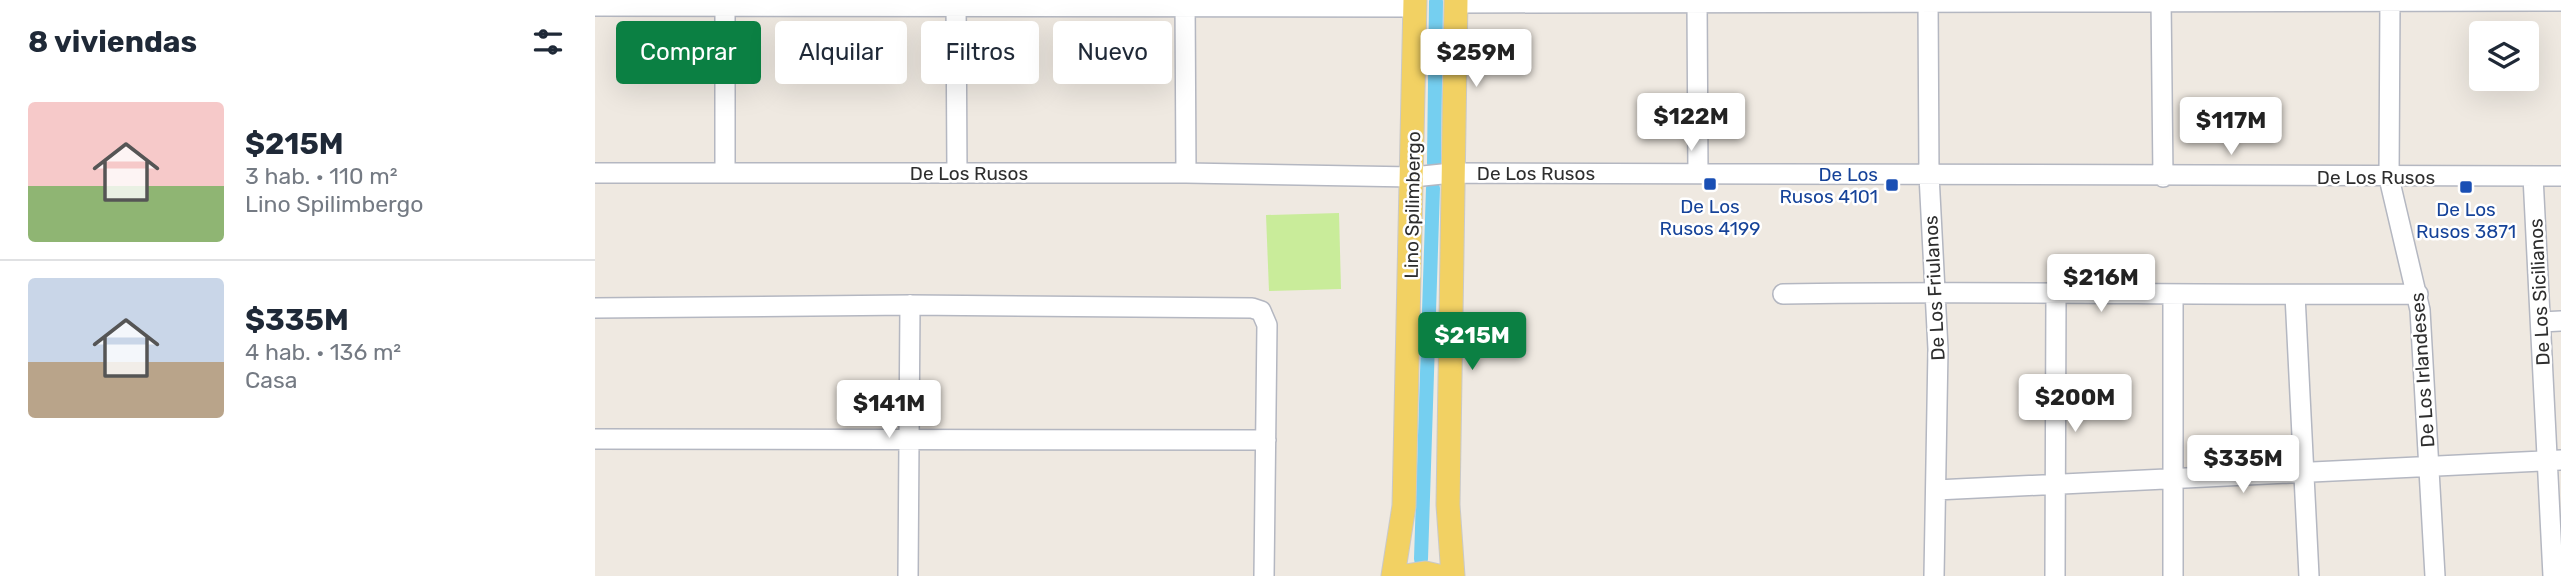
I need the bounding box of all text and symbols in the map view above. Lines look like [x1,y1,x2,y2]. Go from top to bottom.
chip: Comprar [616,21,761,84]
chip: Alquilar [775,21,907,84]
chip: Filtros [921,21,1039,84]
chip: Nuevo [1053,21,1172,84]
map controls [2469,21,2539,91]
button: layers [2469,21,2539,91]
icon: filters [529,23,567,61]
text: 8 viviendas [28,24,197,60]
pin: $259M [1427,29,1525,89]
text: $259M [1437,38,1515,66]
pin: $122M [1642,94,1740,153]
pin: $117M [2182,97,2280,157]
text: $122M [1653,102,1729,130]
text: $117M [2196,106,2266,134]
text: $215M [245,126,344,162]
icon: home [84,130,168,214]
street label: Lino Spilimbergo [1400,131,1425,279]
text: 3 hab. · 110 m² [245,162,398,190]
street label: De Los Rusos [910,162,1028,185]
street label: De Los Rusos [1477,162,1595,185]
place label: De Los Rusos 4101 [1779,163,1878,208]
street label: De Los Rusos [2317,166,2435,189]
marker: De Los Rusos 4199 [1702,176,1718,192]
marker: De Los Rusos 4101 [1884,177,1900,193]
marker: De Los Rusos 3871 [2458,179,2474,195]
text: Lino Spilimbergo [245,190,423,218]
place label: De Los Rusos 4199 [1660,195,1760,240]
place label: De Los Rusos 3871 [2416,198,2516,243]
street label: De Los Friulanos [1919,215,1950,361]
street label: De Los Sicilianos [2524,218,2555,366]
pin: $216M [2052,254,2150,314]
text: $216M [2063,263,2139,291]
street label: De Los Irlandeses [2406,292,2439,448]
text: $335M [245,302,349,338]
icon: home [84,306,168,390]
pin: $215M [1423,312,1521,372]
text: $215M [1434,321,1510,349]
text: 4 hab. · 136 m² [245,338,401,366]
text: Casa [245,366,297,394]
pin: $200M [2026,374,2124,434]
pin: $141M [840,380,938,440]
text: $200M [2035,383,2115,411]
text: $141M [853,389,925,417]
pin: $335M [2194,435,2292,495]
text: $335M [2203,444,2283,472]

